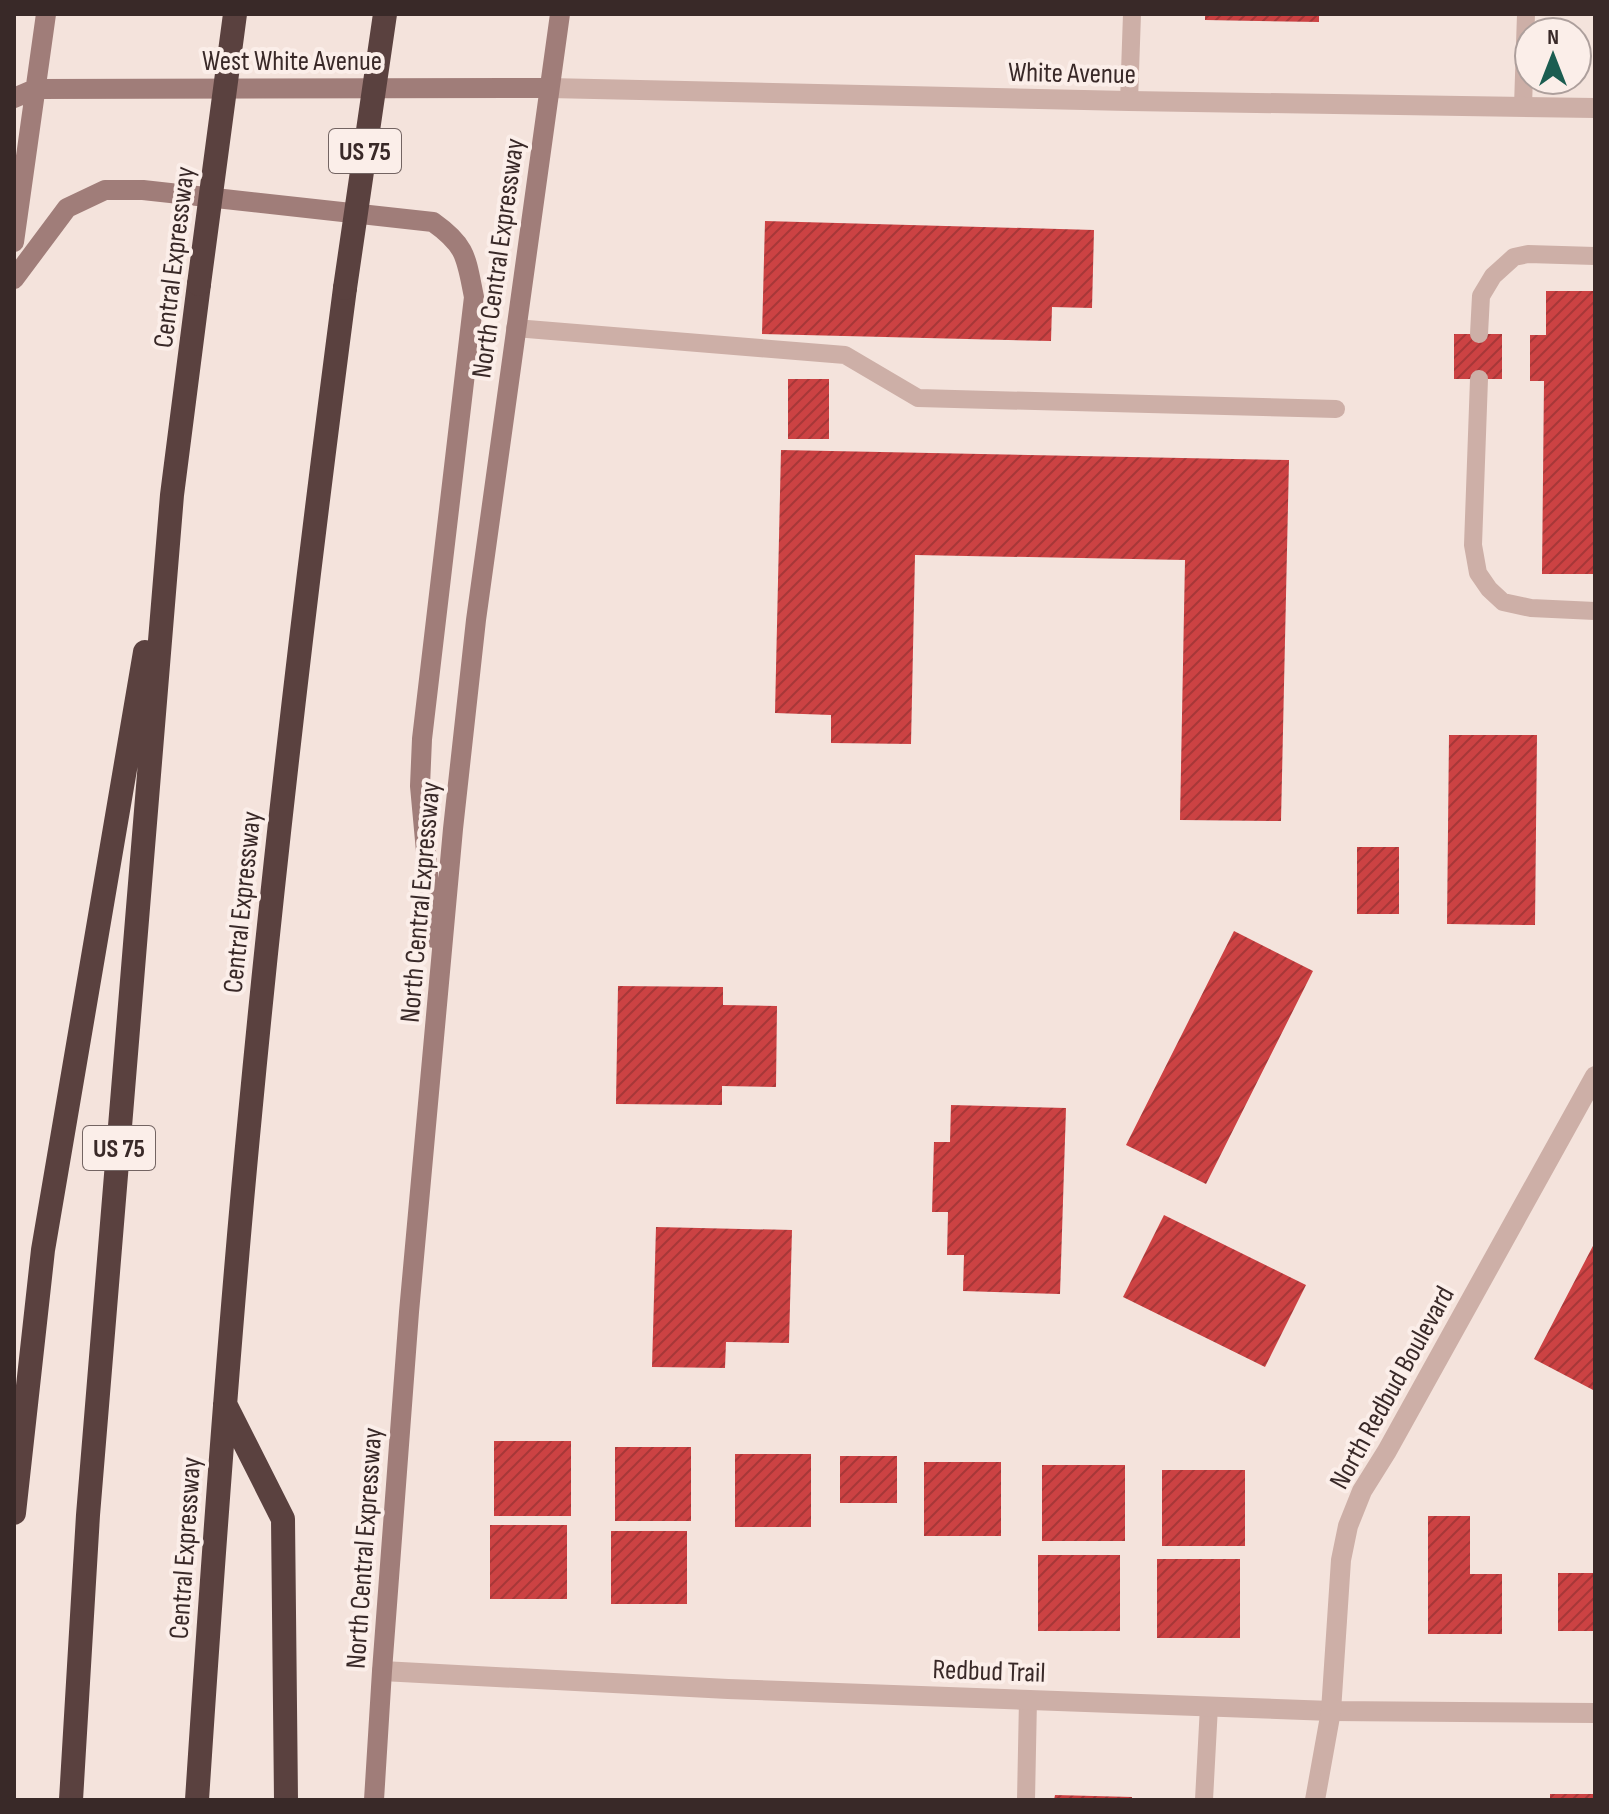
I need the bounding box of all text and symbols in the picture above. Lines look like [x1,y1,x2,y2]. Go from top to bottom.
north arrow [1513,16,1593,96]
text: N [1547,24,1559,51]
street label: West White Avenue [202,45,382,78]
street label: White Avenue [1008,56,1136,91]
road number: US 75 [329,129,401,173]
street label: North Central Expressway [465,136,532,380]
street label: Central Expressway [147,164,202,350]
street label: North Central Expressway [394,780,447,1024]
street label: Central Expressway [217,810,268,995]
road number: US 75 [83,1126,155,1170]
street label: North Redbud Boulevard [1323,1281,1462,1495]
street label: North Central Expressway [340,1426,389,1670]
street label: Central Expressway [163,1456,208,1640]
street label: Redbud Trail [932,1653,1046,1690]

